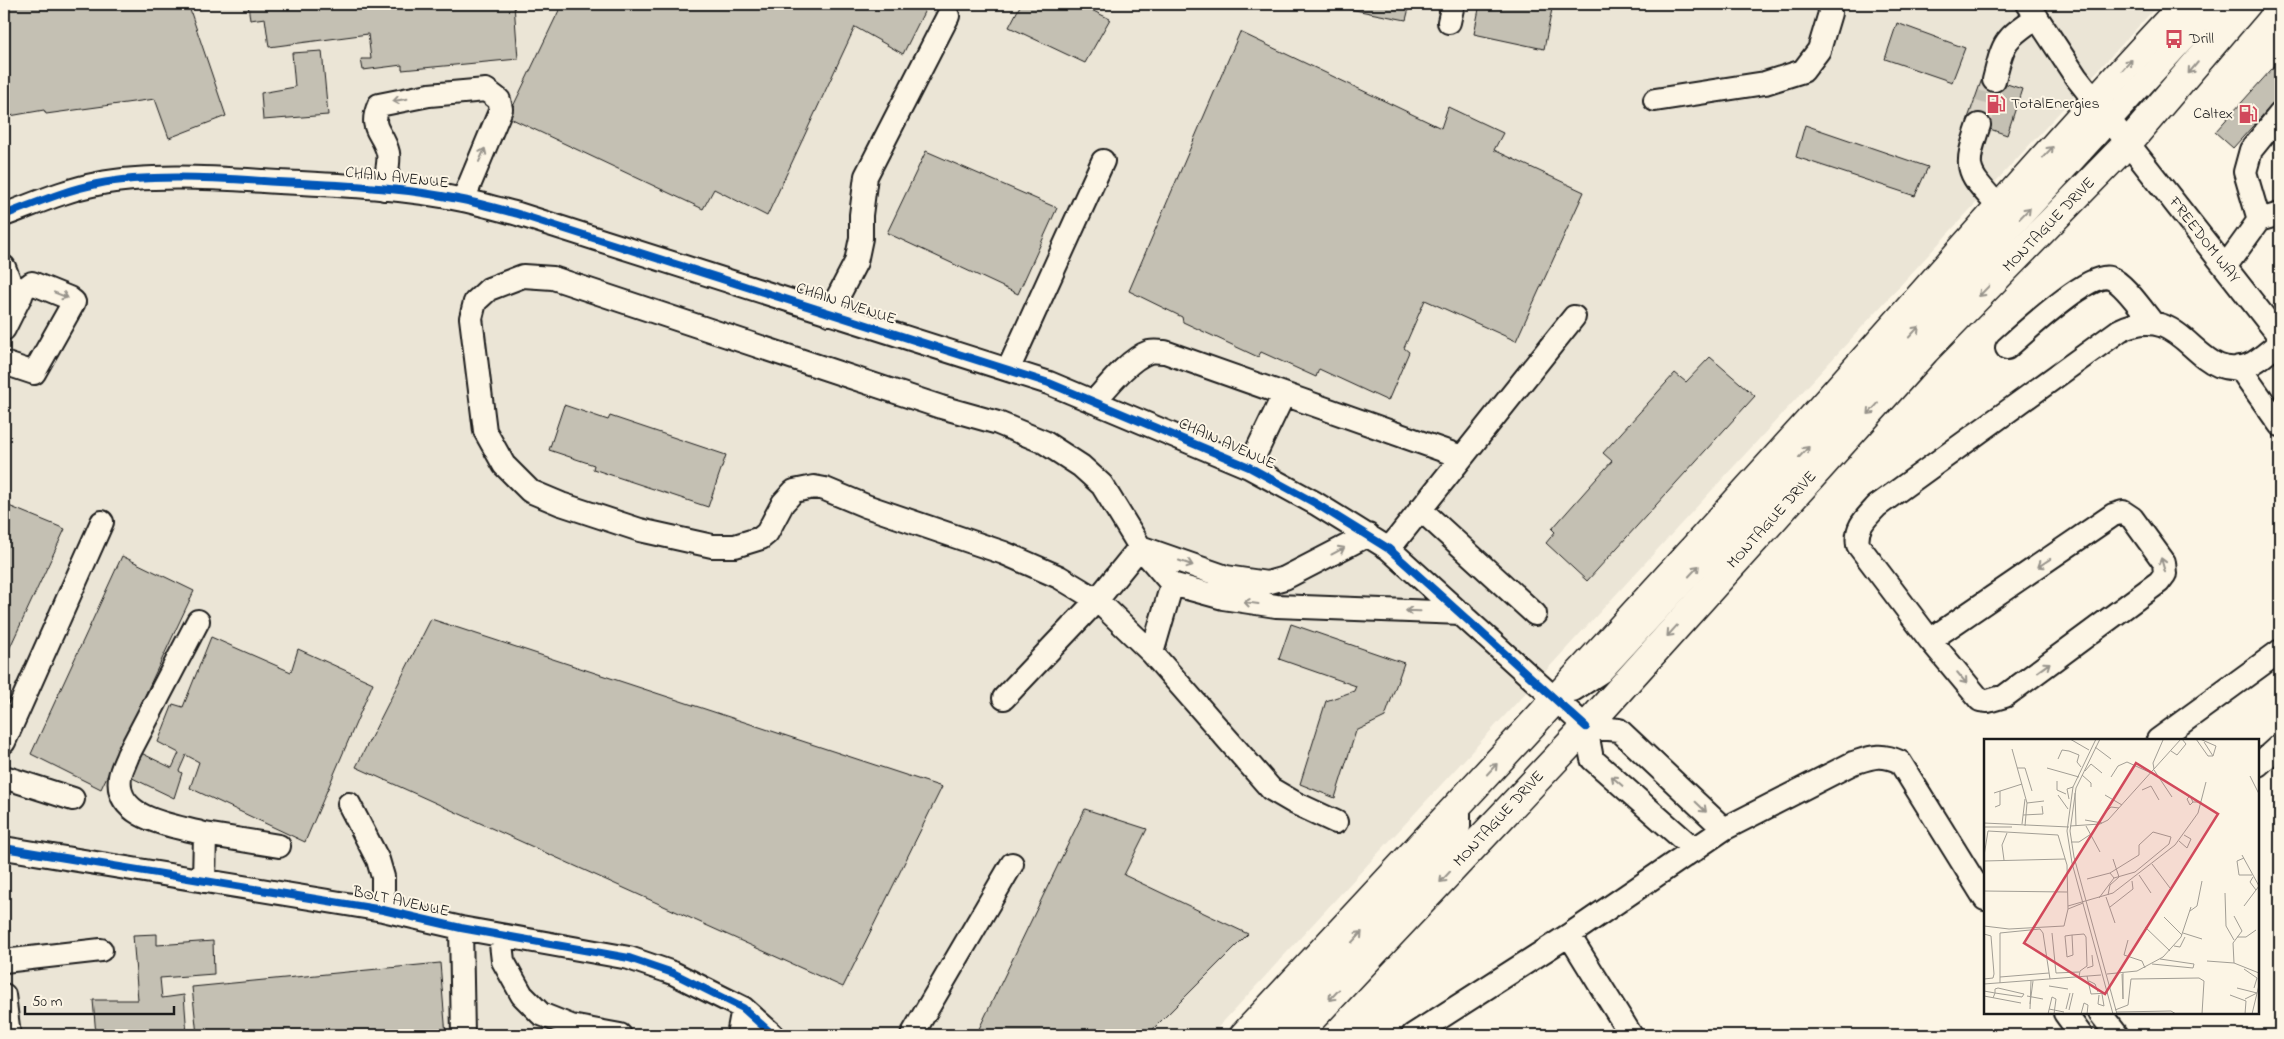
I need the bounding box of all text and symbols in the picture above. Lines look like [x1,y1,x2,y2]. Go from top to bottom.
place label: Drill [2188,27,2214,51]
bus stop icon: Drill [2163,28,2185,50]
one-way arrow [2121,58,2133,71]
one-way arrow [2188,61,2199,74]
place label: TotalEnergies [2011,92,2100,116]
fuel station icon: TotalEnergies [1985,93,2007,115]
one-way arrow [392,95,408,105]
place label: Caltex [2193,102,2233,126]
fuel station icon: Caltex [2237,103,2259,125]
one-way arrow [2042,145,2054,158]
one-way arrow [478,148,488,163]
street label: CHAIN AVENUE [344,161,450,195]
street label: MONTAGUE DRIVE [1997,172,2101,278]
street label: FREEDOM WAY [2162,191,2246,289]
one-way arrow [2019,207,2031,220]
street label: CHAIN AVENUE [793,276,899,332]
one-way arrow [1978,285,1990,297]
one-way arrow [53,290,68,300]
one-way arrow [1908,326,1920,339]
one-way arrow [1867,402,1879,415]
street label: CHAIN AVENUE [1175,412,1279,476]
one-way arrow [1798,445,1810,458]
street label: MONTAGUE DRIVE [1721,466,1823,574]
one-way arrow [1331,546,1346,556]
one-way arrow [2158,557,2167,573]
one-way arrow [2037,558,2051,568]
one-way arrow [1178,559,1194,568]
one-way arrow [1688,565,1700,578]
one-way arrow [1243,598,1259,608]
one-way arrow [1405,606,1422,616]
one-way arrow [1666,625,1678,638]
one-way arrow [2037,662,2051,672]
one-way arrow [1956,671,1967,684]
inset map [1984,739,2259,1014]
one-way arrow [1486,763,1498,776]
street label: MONTAGUE DRIVE [1448,765,1550,873]
one-way arrow [1611,776,1624,787]
one-way arrow [1695,801,1708,813]
one-way arrow [1439,870,1451,883]
street label: BOLT AVENUE [350,880,451,924]
one-way arrow [1351,931,1362,944]
scale bar [25,984,174,1016]
one-way arrow [1328,989,1340,1002]
text: 50 m [32,991,63,1013]

